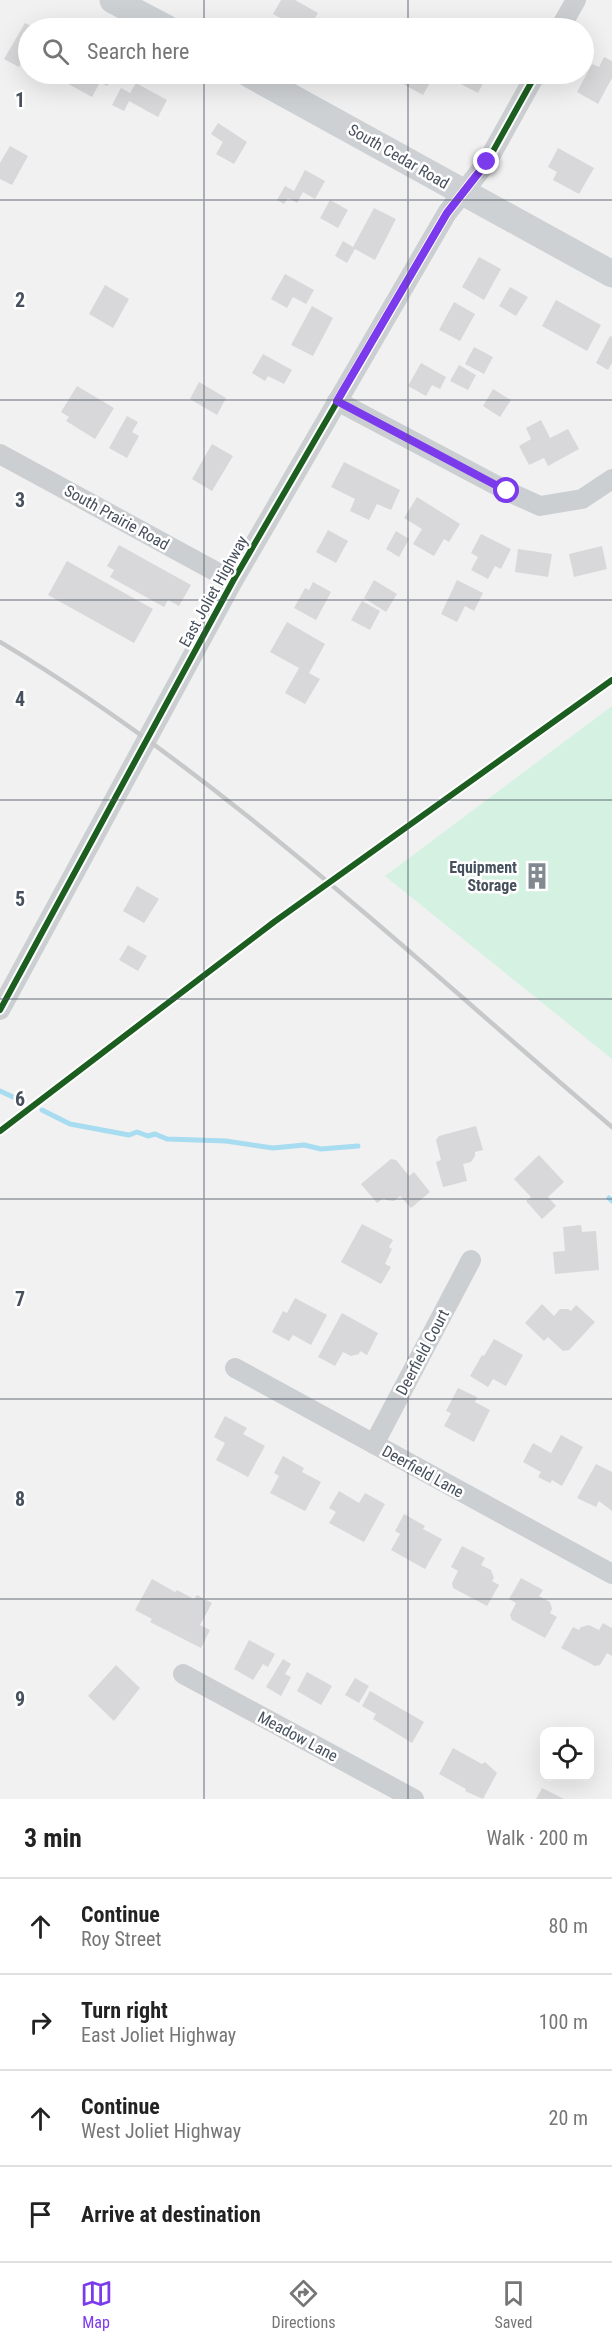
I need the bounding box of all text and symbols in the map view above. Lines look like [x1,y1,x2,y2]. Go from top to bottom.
search box [18,18,594,84]
icon: search [39,35,72,68]
text: Search here [87,39,189,64]
text: 1 [15,88,25,112]
street label: South Cedar Road [345,120,452,193]
route end [473,148,499,174]
text: 2 [15,288,25,312]
route start [493,477,519,503]
street label: South Prairie Road [61,481,172,554]
text: 3 [15,488,25,512]
street label: East Joliet Highway [175,532,252,650]
text: 4 [15,687,25,711]
place label: Equipment Storage [449,858,517,895]
building icon: Equipment Storage [522,861,552,891]
text: 5 [15,887,25,911]
text: 6 [15,1087,25,1111]
text: 7 [15,1287,25,1311]
street label: Deerfield Court [392,1306,453,1398]
street label: Deerfield Lane [379,1441,467,1502]
text: 8 [15,1487,25,1511]
text: 9 [15,1687,25,1711]
street label: Meadow Lane [255,1707,341,1765]
map controls [540,1727,594,1781]
button: locate [540,1727,594,1781]
text: 3 min [24,1823,82,1853]
text: Walk · 200 m [487,1826,588,1850]
text: Continue [81,1902,160,1927]
icon: ahead [24,1910,57,1943]
text: 80 m [549,1914,588,1938]
text: Roy Street [81,1927,161,1951]
text: Turn right [81,1998,168,2023]
icon: right [24,2006,57,2039]
text: 100 m [539,2010,588,2034]
text: East Joliet Highway [81,2023,236,2047]
text: Continue [81,2094,160,2119]
icon: ahead [24,2102,57,2135]
text: 20 m [549,2106,588,2130]
text: West Joliet Highway [81,2119,241,2143]
icon: arrive [24,2198,57,2231]
text: Arrive at destination [81,2202,261,2227]
tab: Map [80,2277,113,2332]
tab: Directions [272,2277,335,2332]
tab: Saved [494,2277,532,2332]

